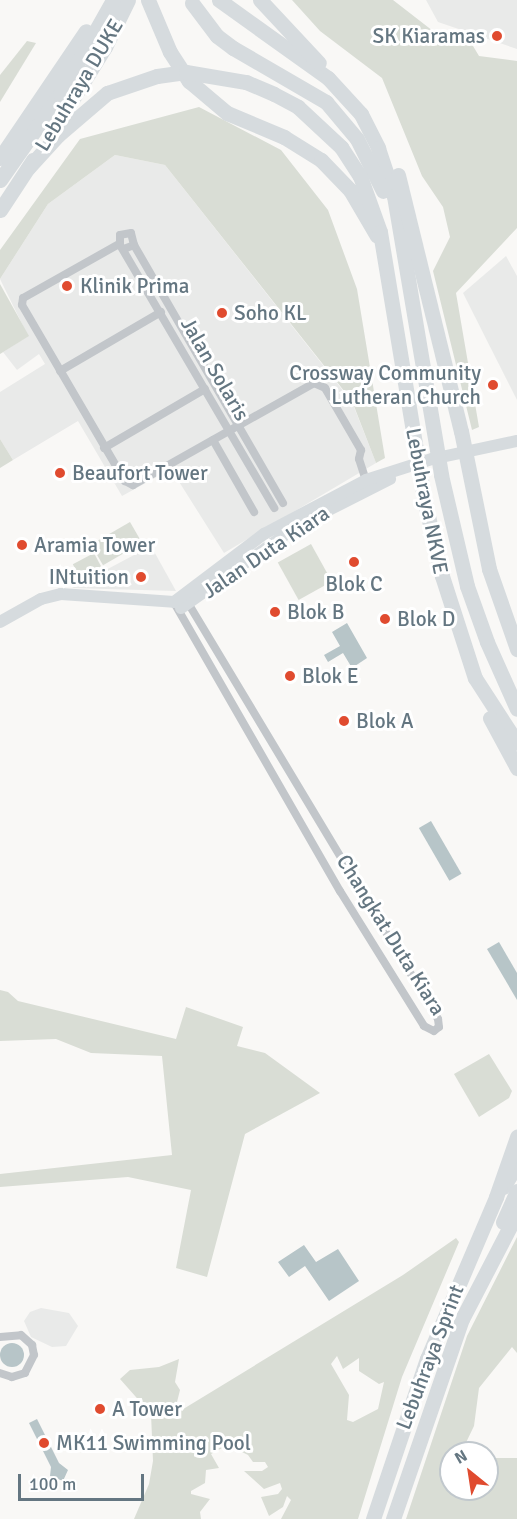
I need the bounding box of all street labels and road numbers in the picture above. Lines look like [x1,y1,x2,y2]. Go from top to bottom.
street label: Lebuhraya DUKE [30,14,128,156]
street label: Jalan Solaris [175,313,255,425]
street label: Lebuhraya NKVE [400,426,454,576]
street label: Jalan Duta Kiara [198,500,334,604]
street label: Changkat Duta Kiara [331,850,451,1020]
street label: Lebuhraya Sprint [391,1281,469,1433]

